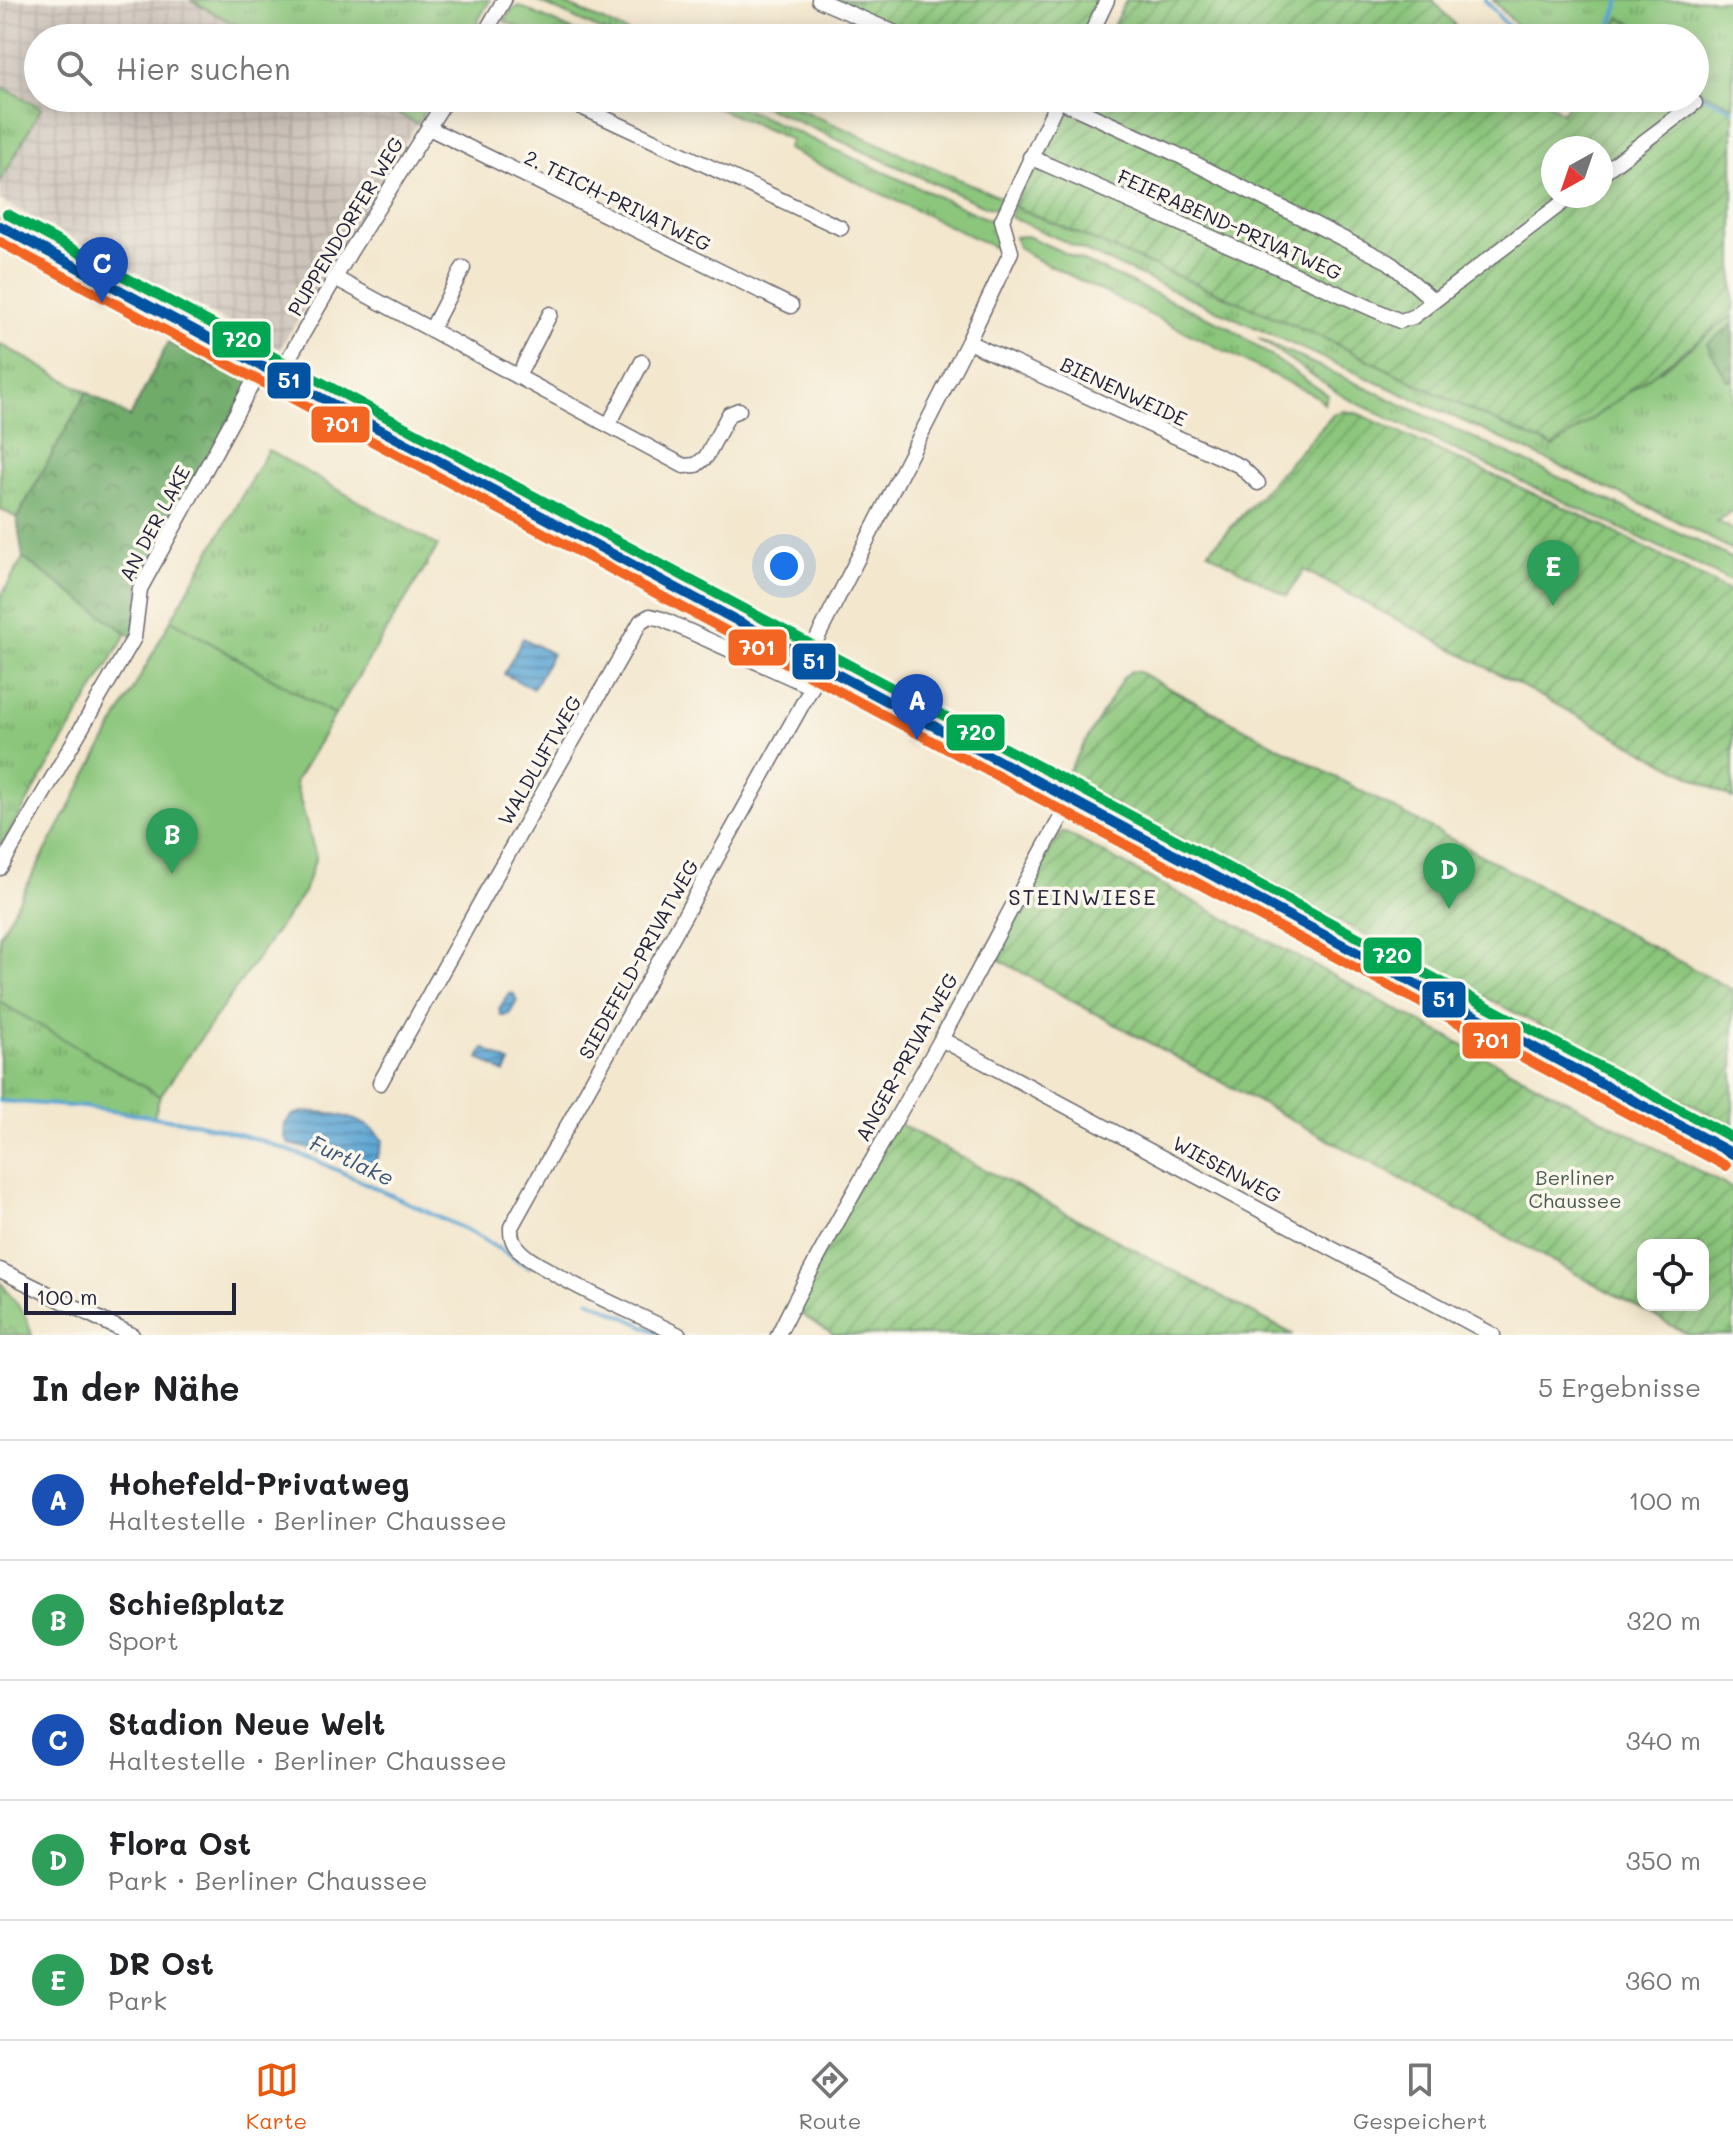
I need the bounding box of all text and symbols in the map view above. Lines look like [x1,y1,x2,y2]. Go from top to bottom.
search box [24,24,1709,112]
icon: search [52,46,96,90]
text: Hier suchen [116,48,291,88]
street label: PUPPENDORFER WEG [281,132,409,320]
north arrow [1541,136,1613,208]
street label: 2. TEICH-PRIVATWEG [520,144,716,257]
street label: FEIERABEND-PRIVATWEG [1114,163,1346,285]
pin: C [76,237,128,303]
line badge: 720 [211,320,272,359]
text: 720 [223,324,261,353]
street label: BIENENWEIDE [1057,350,1191,432]
line badge: 51 [266,361,312,400]
text: 51 [278,365,300,394]
line badge: 701 [310,405,371,444]
text: 701 [323,409,359,438]
street label: AN DER LAKE [113,461,195,585]
pin: E [1527,540,1579,606]
your location [764,546,804,586]
line badge: 701 [727,628,788,667]
text: 701 [739,632,775,661]
line badge: 51 [791,642,837,681]
text: 51 [803,646,825,675]
pin: A [891,674,943,740]
street label: WALDLUFTWEG [491,690,587,830]
line badge: 720 [945,713,1006,752]
text: 720 [957,717,995,746]
pin: B [146,808,198,874]
pin: D [1423,843,1475,909]
street label: SIEDEFELD-PRIVATWEG [572,854,704,1063]
district label: STEINWIESE [1008,882,1158,911]
line badge: 720 [1362,936,1423,975]
text: 720 [1373,940,1411,969]
street label: ANGER-PRIVATWEG [849,968,963,1146]
line badge: 51 [1421,980,1467,1019]
text: 51 [1433,984,1455,1013]
line badge: 701 [1461,1021,1522,1060]
text: 701 [1473,1025,1509,1054]
water label: Furtlake [305,1128,399,1192]
street label: WIESENWEG [1168,1130,1286,1209]
park label: Berliner Chaussee [1528,1164,1622,1213]
map controls [1637,1239,1709,1311]
button: locate [1637,1239,1709,1311]
scale bar [24,1279,236,1315]
text: 100 m [36,1282,98,1311]
text: In der Nähe [32,1365,240,1410]
text: 5 Ergebnisse [1538,1370,1701,1404]
text: Hohefeld-Privatweg [108,1463,409,1503]
text: A [49,1483,67,1517]
text: 100 m [1628,1483,1701,1517]
text: Haltestelle · Berliner Chaussee [108,1503,507,1537]
text: Schießplatz [108,1583,285,1623]
text: B [49,1603,67,1637]
text: 320 m [1626,1603,1701,1637]
text: Sport [108,1623,179,1657]
text: Stadion Neue Welt [108,1703,385,1743]
text: C [48,1723,68,1757]
text: 340 m [1625,1723,1701,1757]
text: Haltestelle · Berliner Chaussee [108,1743,507,1777]
text: Flora Ost [108,1823,251,1863]
text: D [49,1843,67,1877]
text: 350 m [1626,1843,1701,1877]
text: Park · Berliner Chaussee [108,1863,428,1897]
text: DR Ost [108,1943,214,1983]
text: E [50,1963,66,1997]
text: 360 m [1625,1963,1701,1997]
text: Park [108,1983,167,2017]
tab: Karte [246,2058,307,2135]
tab: Route [799,2058,861,2135]
tab: Gespeichert [1353,2058,1487,2135]

